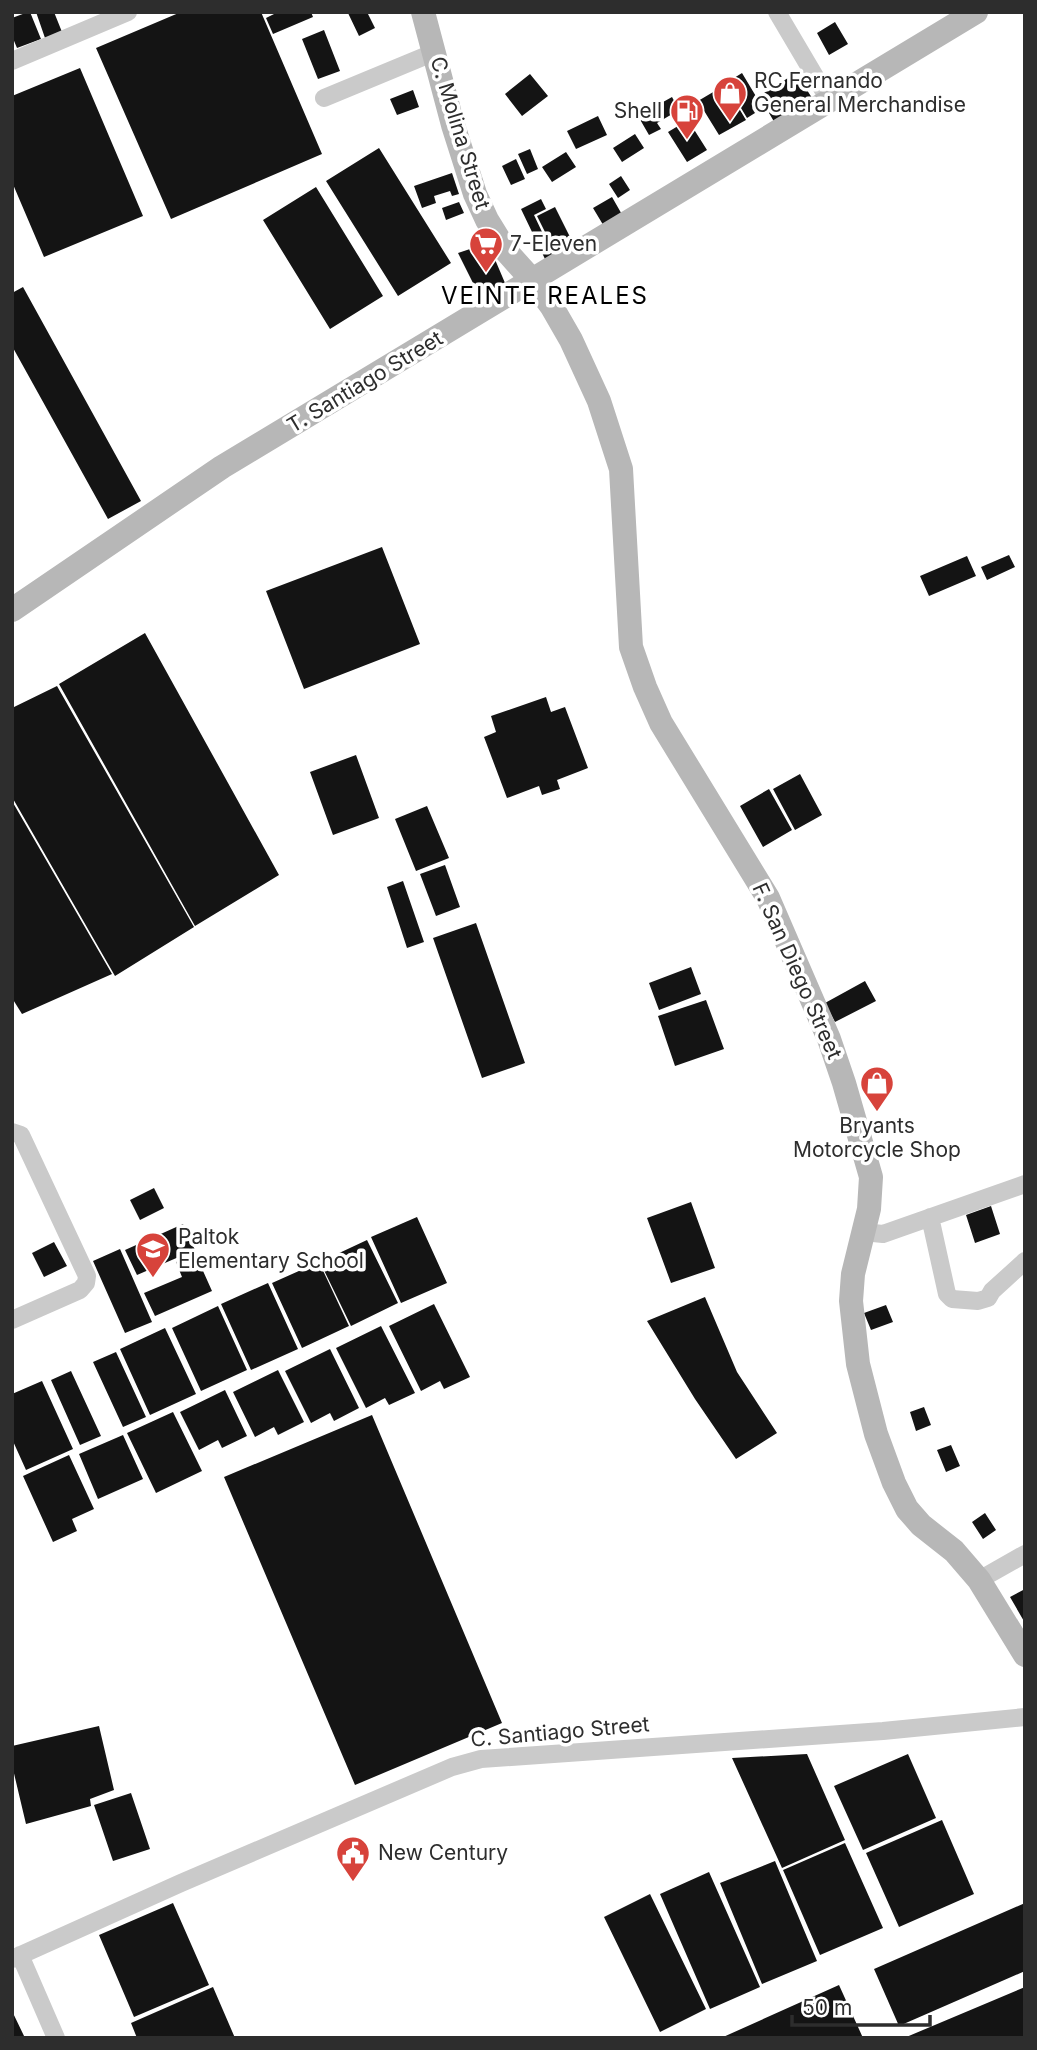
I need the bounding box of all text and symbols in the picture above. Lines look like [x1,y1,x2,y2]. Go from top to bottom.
street label: C. Molina Street [425,53,496,212]
place label: RC Fernando General Merchandise [754,68,966,117]
shop icon: RC Fernando General Merchandise [711,74,749,123]
fuel station icon: Shell [668,92,706,141]
place label: Shell [614,98,662,123]
supermarket icon: 7-Eleven [467,225,505,274]
place label: 7-Eleven [510,231,597,256]
district label: VEINTE REALES [441,281,649,310]
street label: T. Santiago Street [283,325,447,438]
street label: F. San Diego Street [747,879,848,1063]
shop icon: Bryants Motorcycle Shop [858,1064,896,1113]
place label: Bryants Motorcycle Shop [793,1113,961,1162]
place label: Paltok Elementary School [178,1224,364,1273]
school or university icon: Paltok Elementary School [134,1230,172,1279]
street label: C. Santiago Street [470,1711,651,1752]
public building icon: New Century [334,1834,372,1883]
place label: New Century [378,1840,508,1865]
scale bar [792,1983,930,2027]
text: 50 m [802,1995,852,2020]

